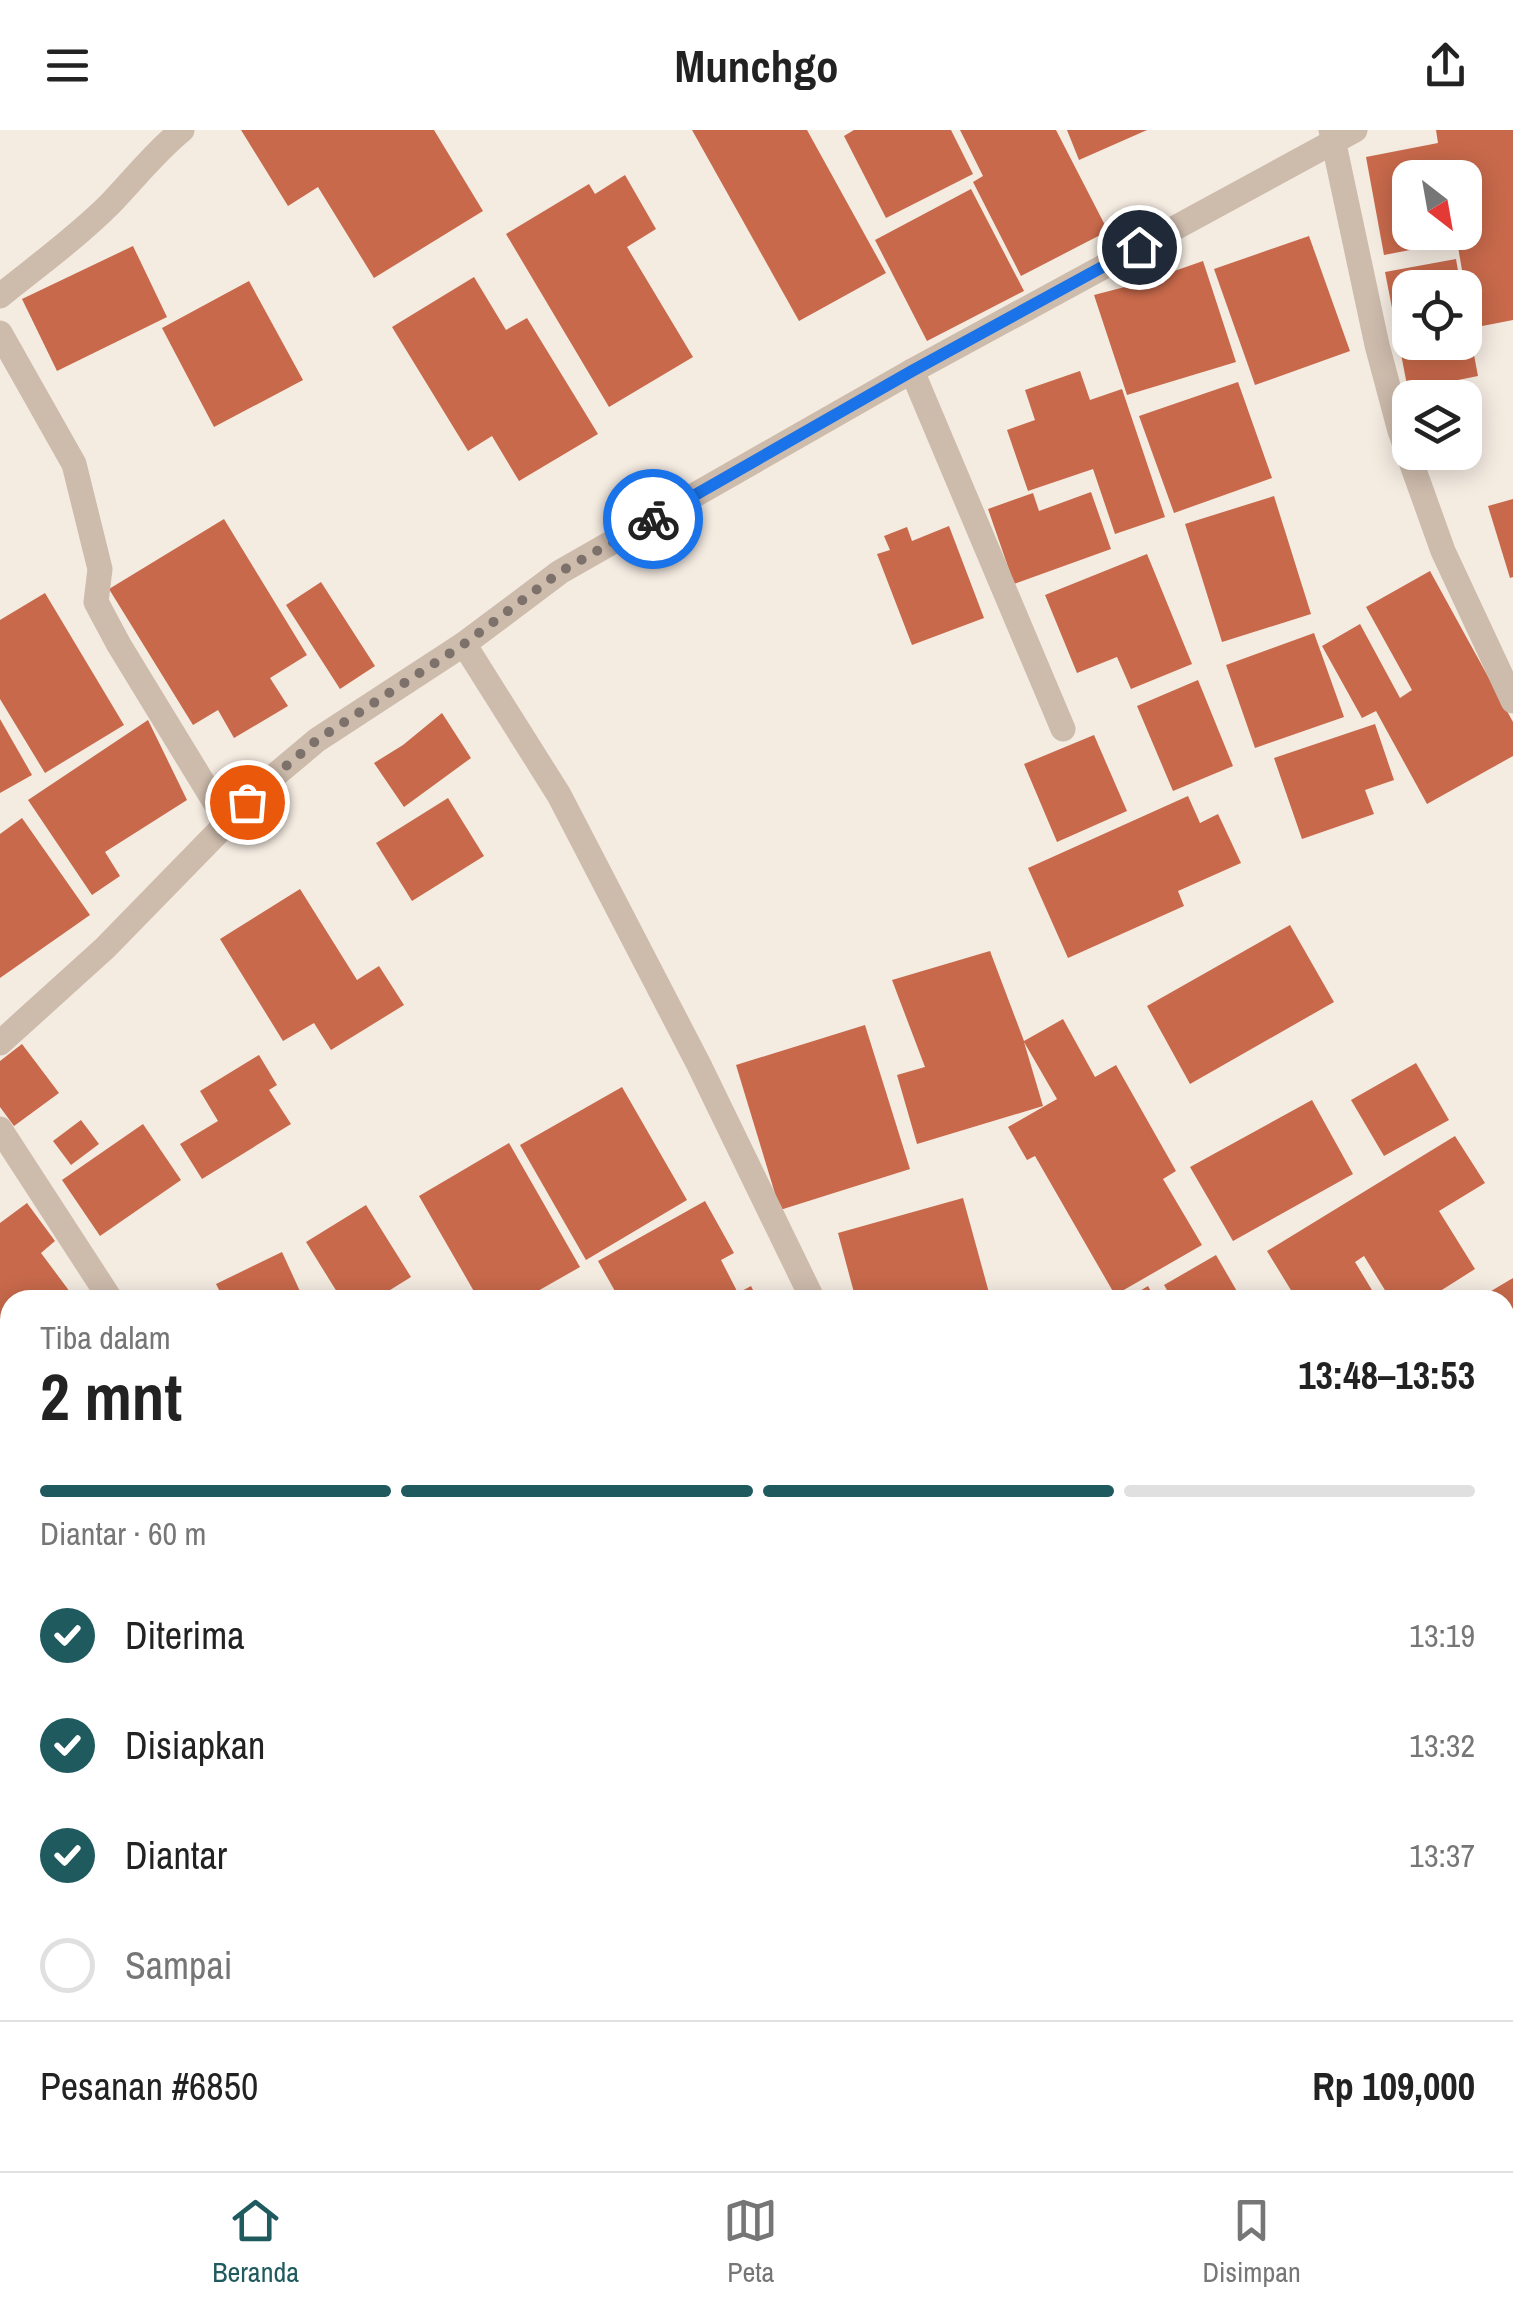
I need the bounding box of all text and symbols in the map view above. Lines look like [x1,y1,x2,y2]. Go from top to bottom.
text: Munchgo [675,35,838,96]
icon: menu [40,38,95,93]
icon: share [1418,38,1473,93]
north arrow [1392,160,1482,250]
map controls [1392,160,1482,470]
pin [1097,205,1182,290]
icon: home [1112,220,1167,275]
button: locate [1392,270,1482,360]
button: layers [1392,380,1482,470]
courier [603,469,703,569]
icon: bike [626,492,681,547]
pin [205,760,290,845]
icon: bag [220,775,275,830]
text: Tiba dalam [40,1316,171,1359]
text: 13:48–13:53 [1298,1350,1475,1401]
text: 2 mnt [40,1353,182,1440]
text: Diantar · 60 m [40,1512,206,1555]
icon: check [40,1608,95,1663]
text: Diterima [125,1610,244,1661]
text: 13:19 [1409,1614,1475,1657]
icon: check [40,1718,95,1773]
text: Disiapkan [125,1720,265,1771]
text: 13:32 [1409,1724,1475,1767]
icon: check [40,1828,95,1883]
text: Diantar [125,1830,227,1881]
text: 13:37 [1409,1834,1475,1877]
text: Sampai [125,1940,232,1991]
text: Pesanan #6850 [40,2061,258,2112]
text: Rp 109,000 [1312,2061,1475,2112]
tab: Beranda [212,2193,299,2291]
tab: Peta [723,2193,778,2291]
tab: Disimpan [1203,2193,1301,2291]

